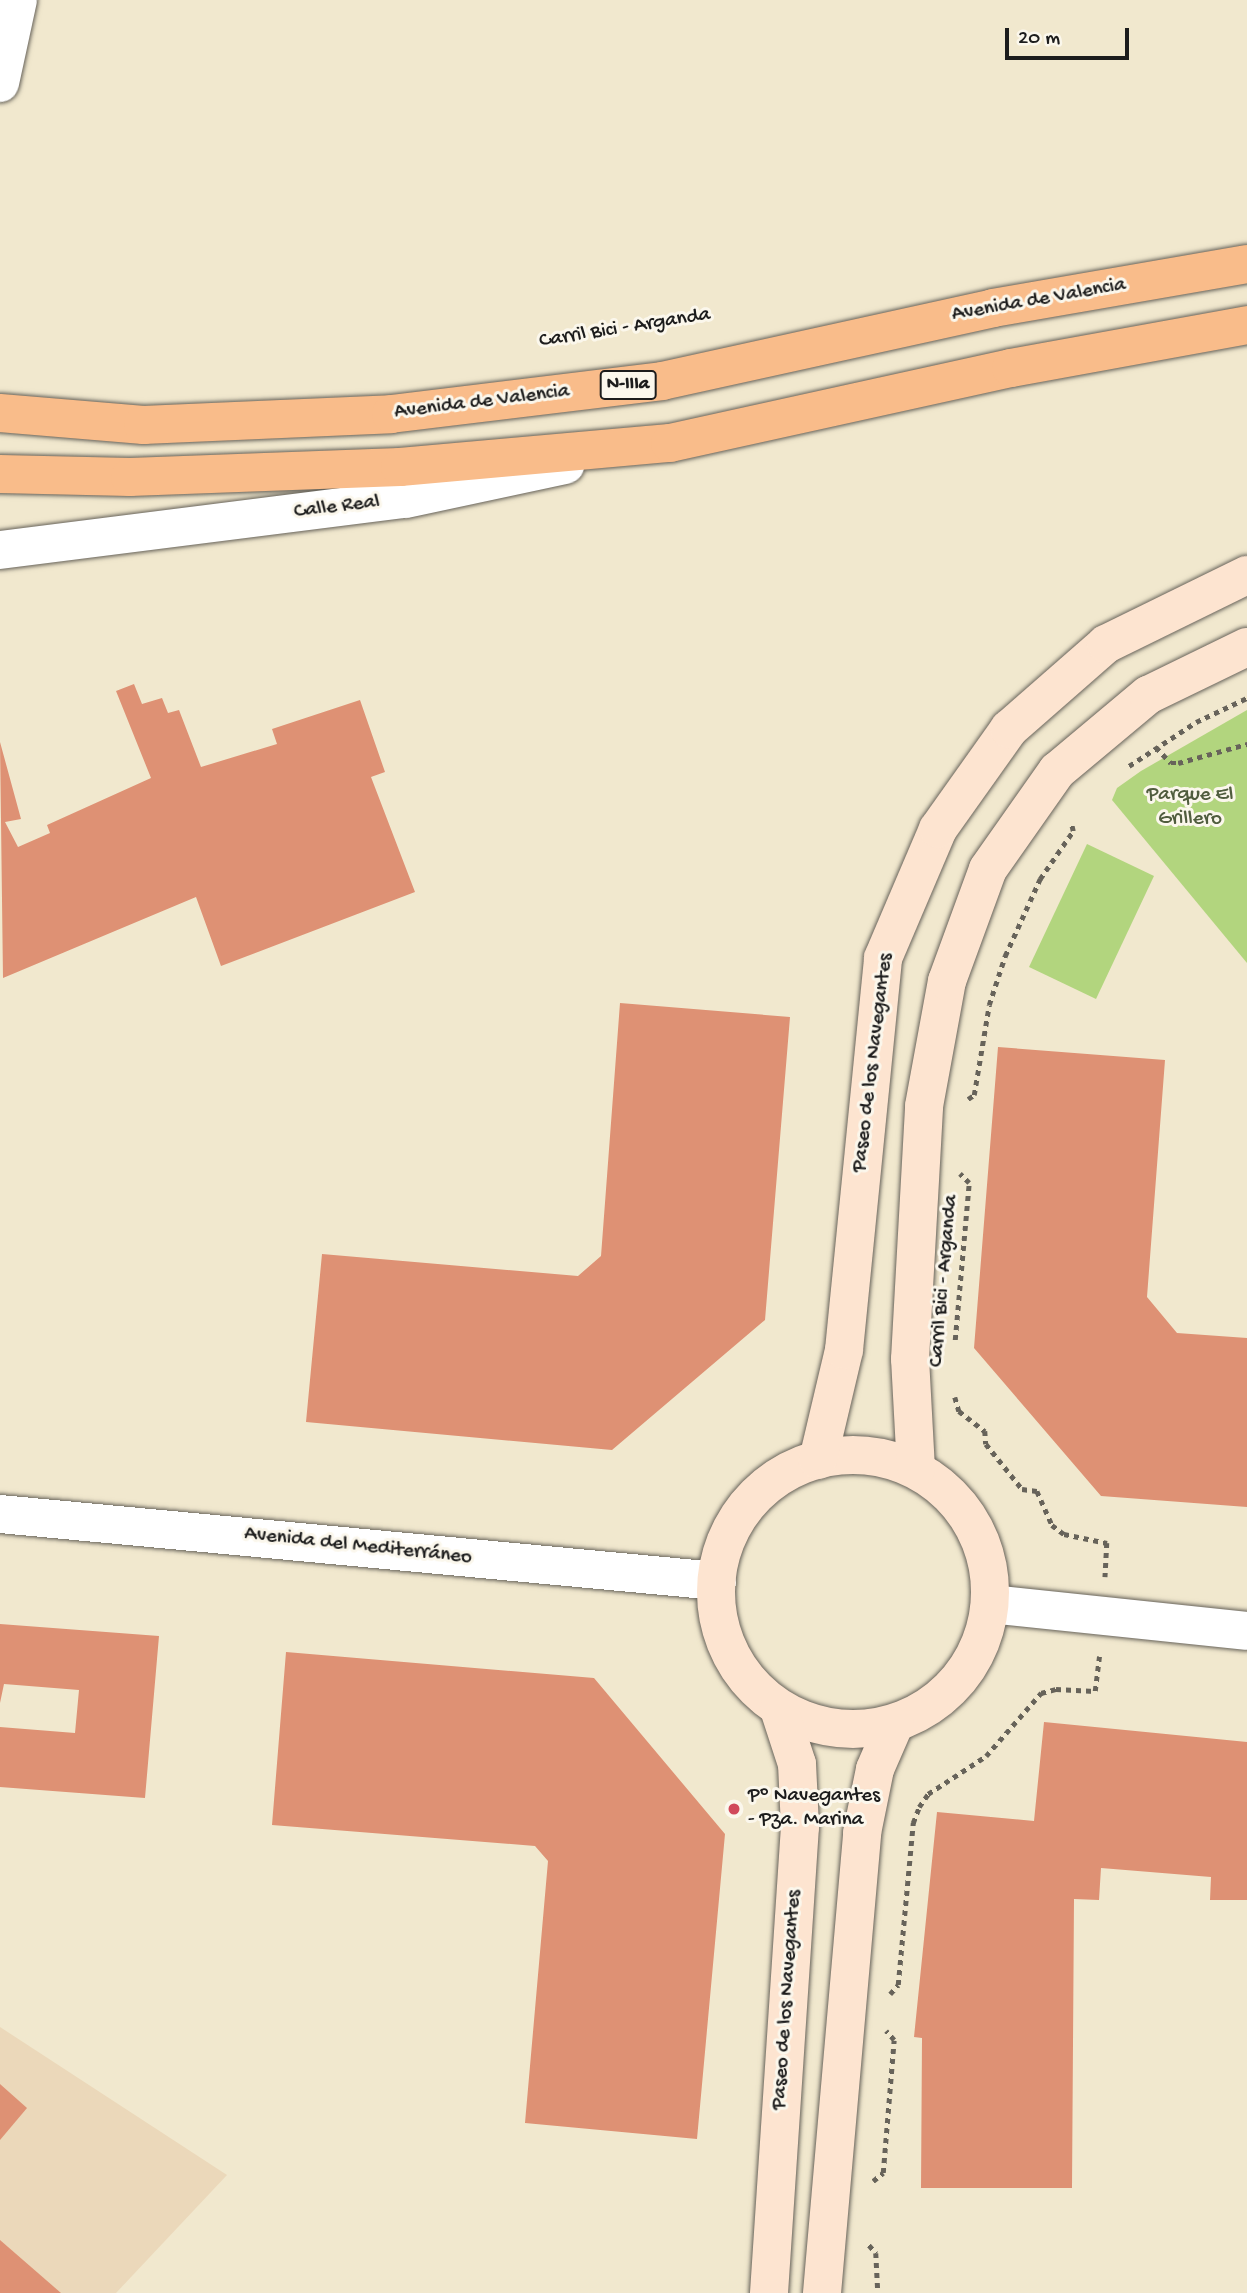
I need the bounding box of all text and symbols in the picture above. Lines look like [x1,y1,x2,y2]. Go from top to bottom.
scale bar [1009,14,1133,58]
text: 20 m [1018,27,1060,52]
street label: Avenida de Valencia [950,273,1128,329]
street label: Carril Bici - Arganda [538,303,712,355]
road number: N-IIIa [598,370,658,400]
street label: Avenida de Valencia [393,380,571,426]
street label: Calle Real [293,490,381,526]
park label: Parque El Grillero [1147,783,1233,833]
street label: Paseo de los Navegantes [848,952,900,1174]
street label: Carril Bici - Arganda [925,1194,965,1368]
street label: Avenida del Mediterráneo [243,1523,473,1571]
place label: Pº Navegantes - Pza. Marina [748,1784,880,1834]
marker: Pº Navegantes - Pza. Marina [726,1801,742,1817]
street label: Paseo de los Navegantes [768,1889,808,2111]

